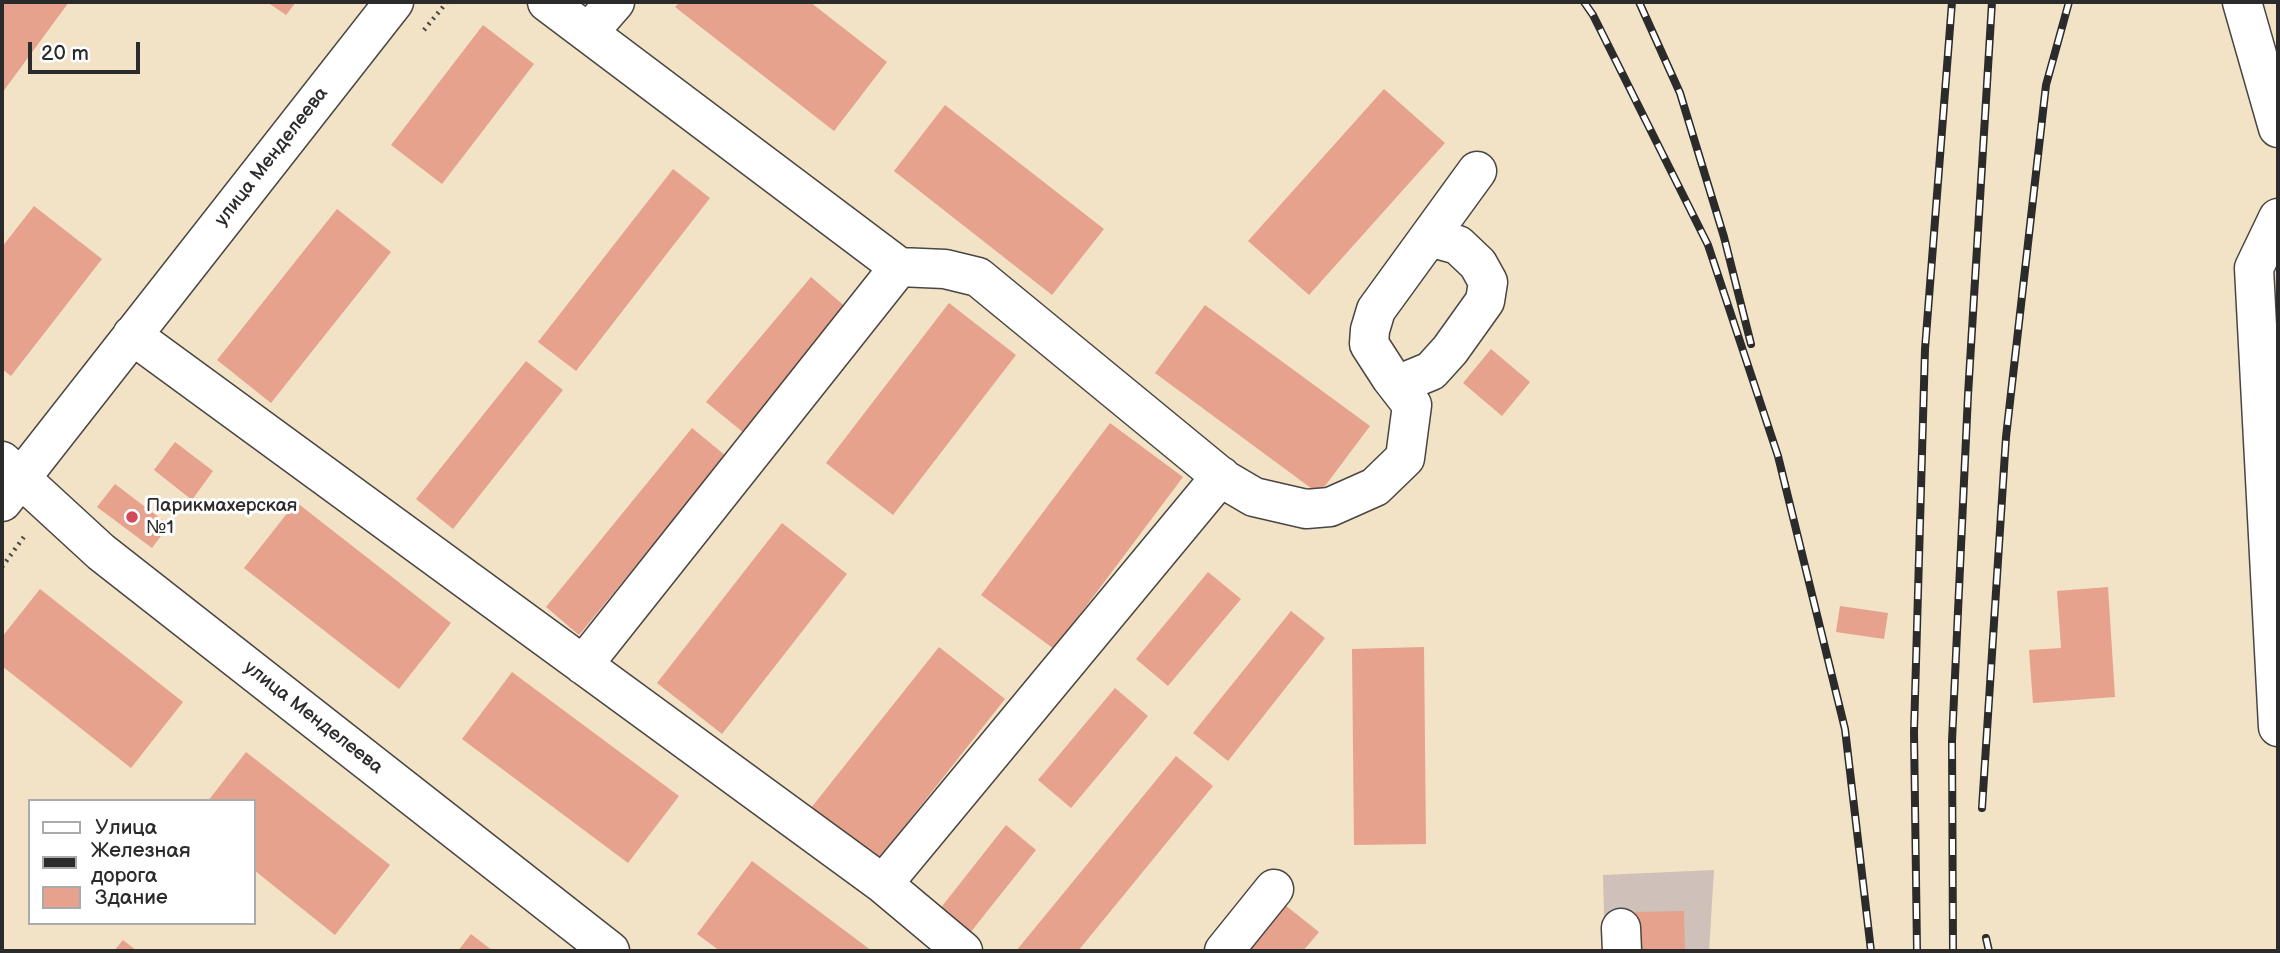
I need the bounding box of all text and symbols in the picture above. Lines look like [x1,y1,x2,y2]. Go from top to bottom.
scale bar [32,28,144,72]
text: 20 m [41,41,89,66]
street label: улица Менделеева [211,83,333,231]
place label: Парикмахерская №1 [146,495,297,539]
marker: Парикмахерская №1 [124,509,140,525]
street label: улица Менделеева [239,657,387,779]
legend [28,799,256,925]
text: Улица [95,815,157,840]
text: Железная дорога [91,838,191,888]
text: Здание [95,885,168,910]

